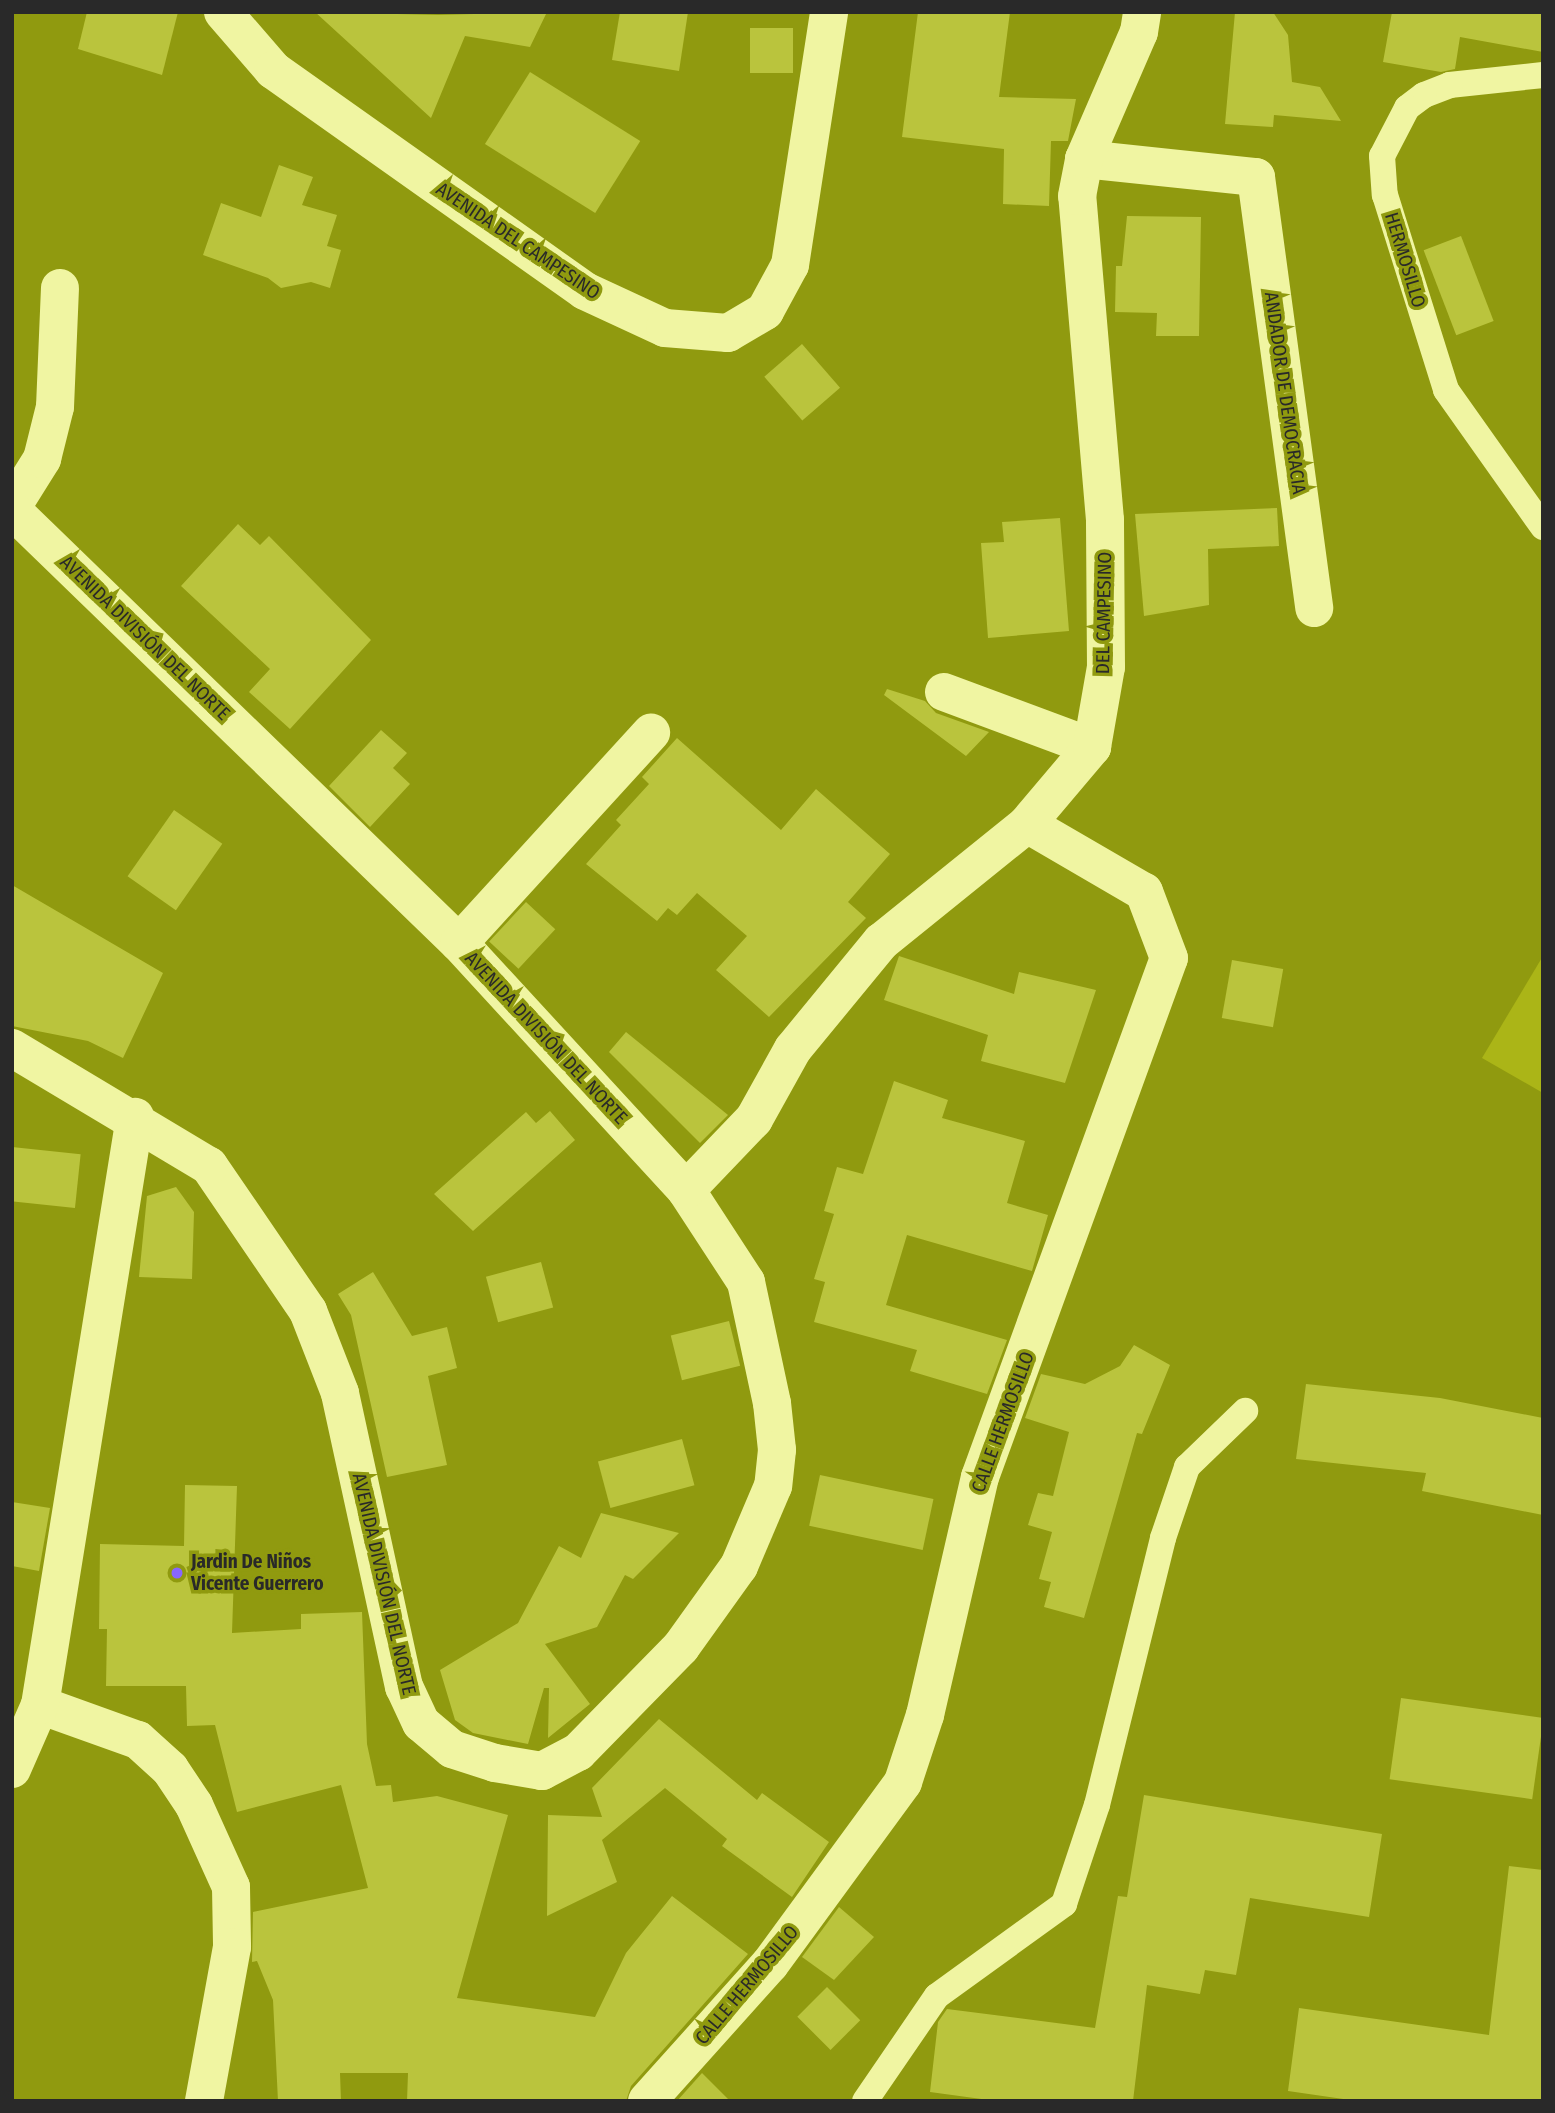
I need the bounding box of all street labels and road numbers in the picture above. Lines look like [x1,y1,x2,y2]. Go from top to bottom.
street label: AVENIDA DEL CAMPESINO [432,178,604,304]
street label: HERMOSILLO [1380,210,1430,310]
street label: ANDADOR DE DEMOCRACIA [1260,290,1310,496]
street label: AVENIDA DIVISIÓN DEL NORTE [55,551,235,725]
street label: DEL CAMPESINO [1092,552,1116,674]
street label: AVENIDA DIVISIÓN DEL NORTE [460,947,632,1129]
street label: CALLE HERMOSILLO [967,1348,1039,1496]
street label: AVENIDA DIVISIÓN DEL NORTE [347,1471,421,1697]
street label: CALLE HERMOSILLO [691,1921,803,2049]

